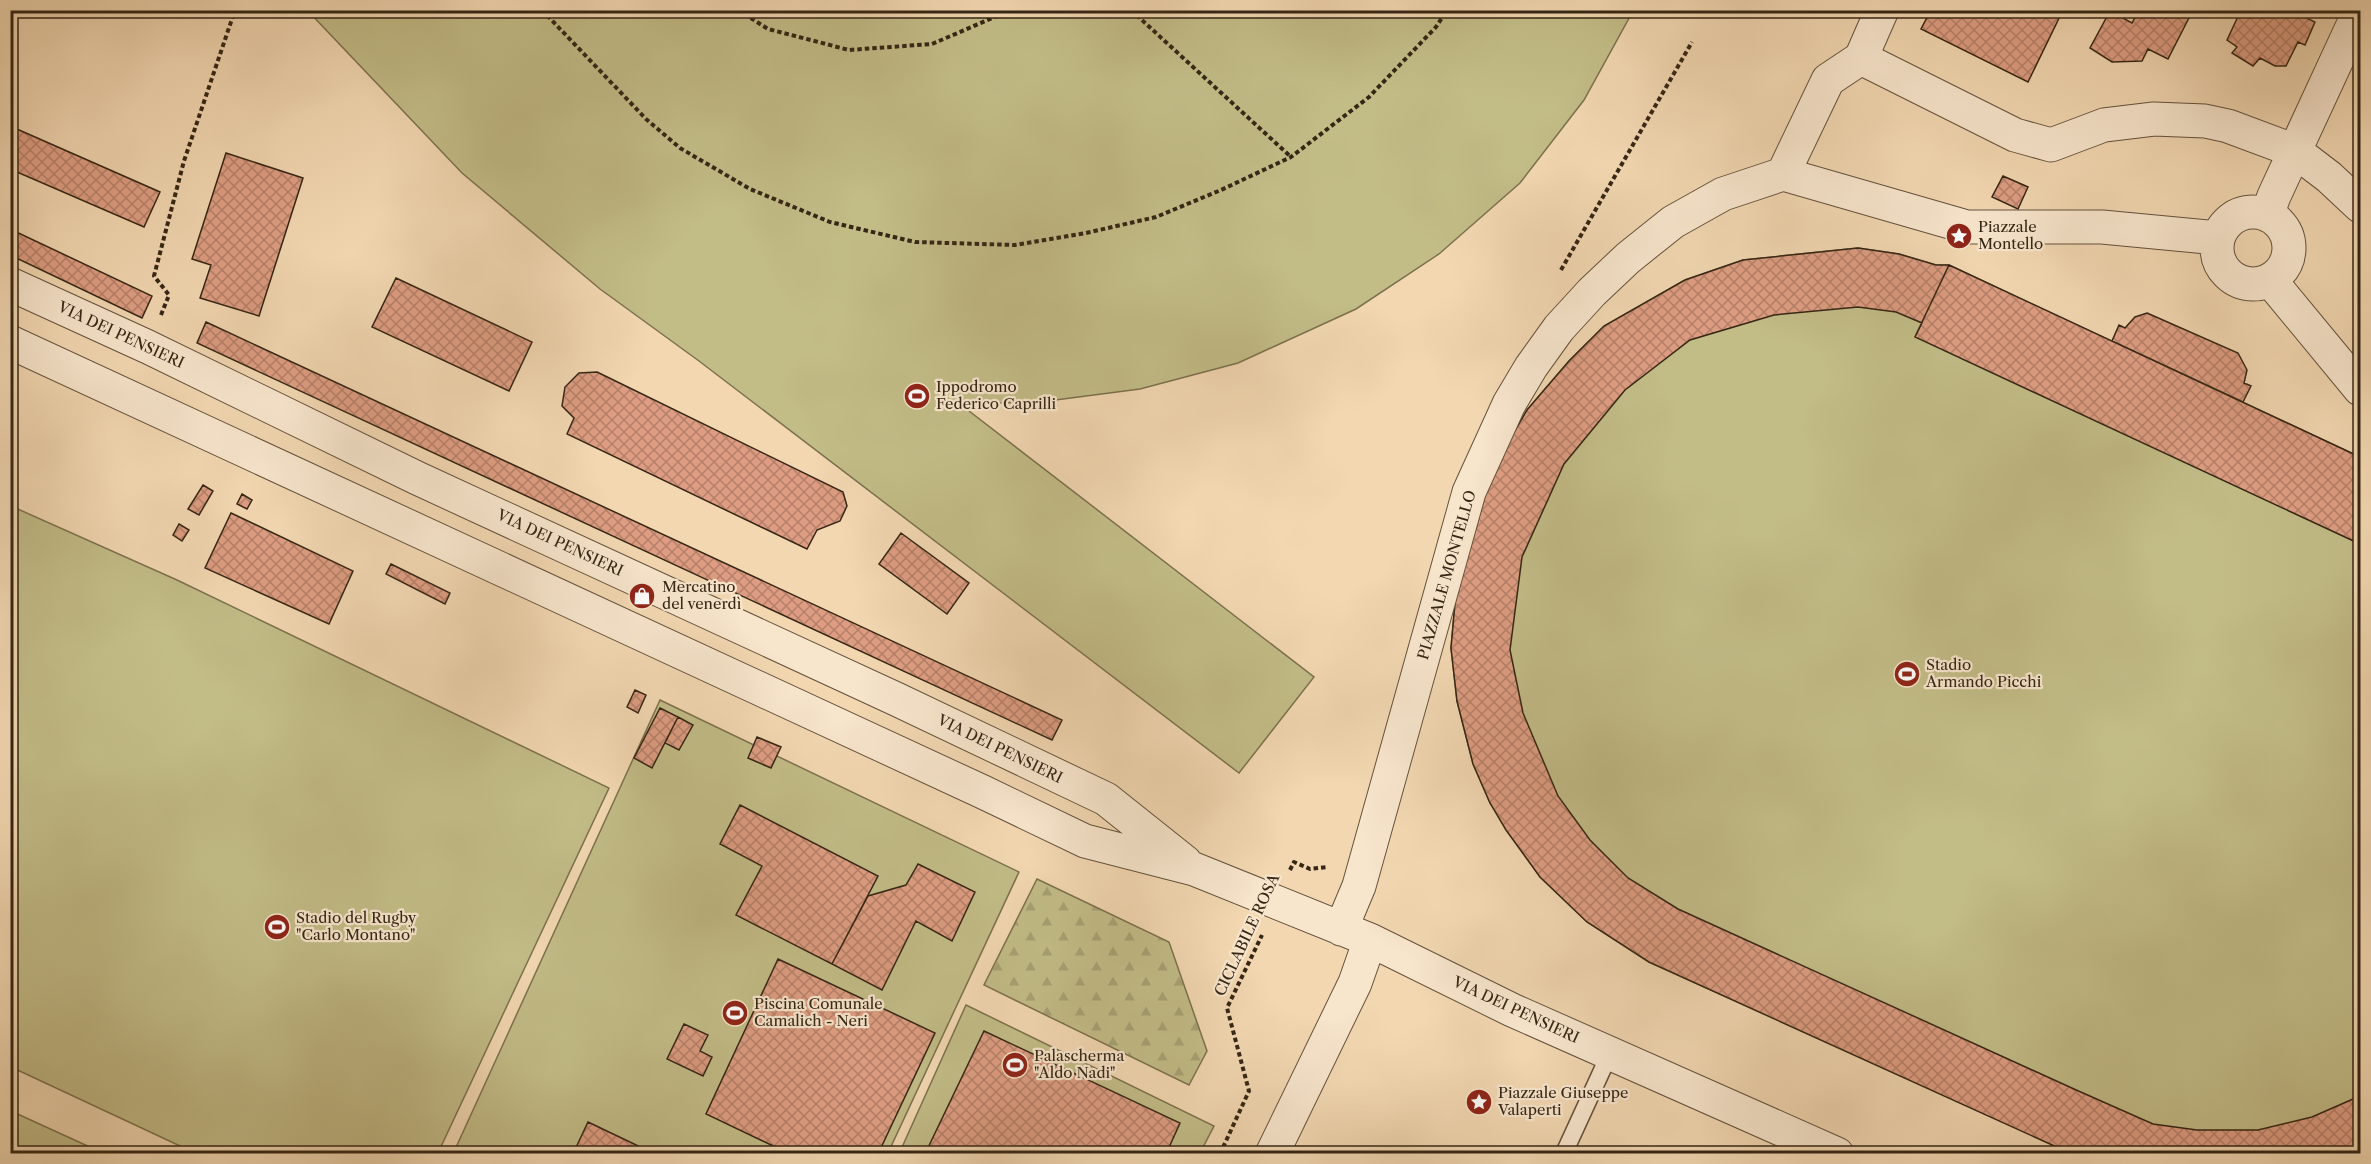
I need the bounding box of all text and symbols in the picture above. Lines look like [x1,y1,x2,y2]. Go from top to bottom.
place label: Piazzale Montello [1978,217,2043,253]
place icon: Piazzale Montello [1944,221,1974,251]
street label: VIA DEI PENSIERI [54,297,187,372]
place label: Ippodromo Federico Caprilli [936,377,1057,413]
sports icon: Ippodromo Federico Caprilli [902,381,932,411]
street label: PIAZZALE MONTELLO [1413,488,1480,662]
street label: VIA DEI PENSIERI [493,505,626,580]
place label: Mercatino del venerdì [662,577,742,613]
shop icon: Mercatino del venerdì [627,581,657,611]
place label: Stadio Armando Picchi [1925,655,2042,691]
sports icon: Stadio Armando Picchi [1892,659,1922,689]
street label: VIA DEI PENSIERI [934,710,1066,787]
street label: CICLABILE ROSA [1210,870,1284,999]
place label: Stadio del Rugby "Carlo Montano" [296,908,417,944]
sports icon: Stadio del Rugby "Carlo Montano" [262,912,292,942]
street label: VIA DEI PENSIERI [1449,972,1582,1047]
place label: Piscina Comunale Camalich - Neri [754,994,883,1030]
sports icon: Piscina Comunale Camalich - Neri [720,998,750,1028]
place label: Palascherma "Aldo Nadi" [1034,1046,1124,1082]
sports icon: Palascherma "Aldo Nadi" [1000,1050,1030,1080]
place label: Piazzale Giuseppe Valaperti [1497,1083,1628,1119]
place icon: Piazzale Giuseppe Valaperti [1464,1087,1494,1117]

